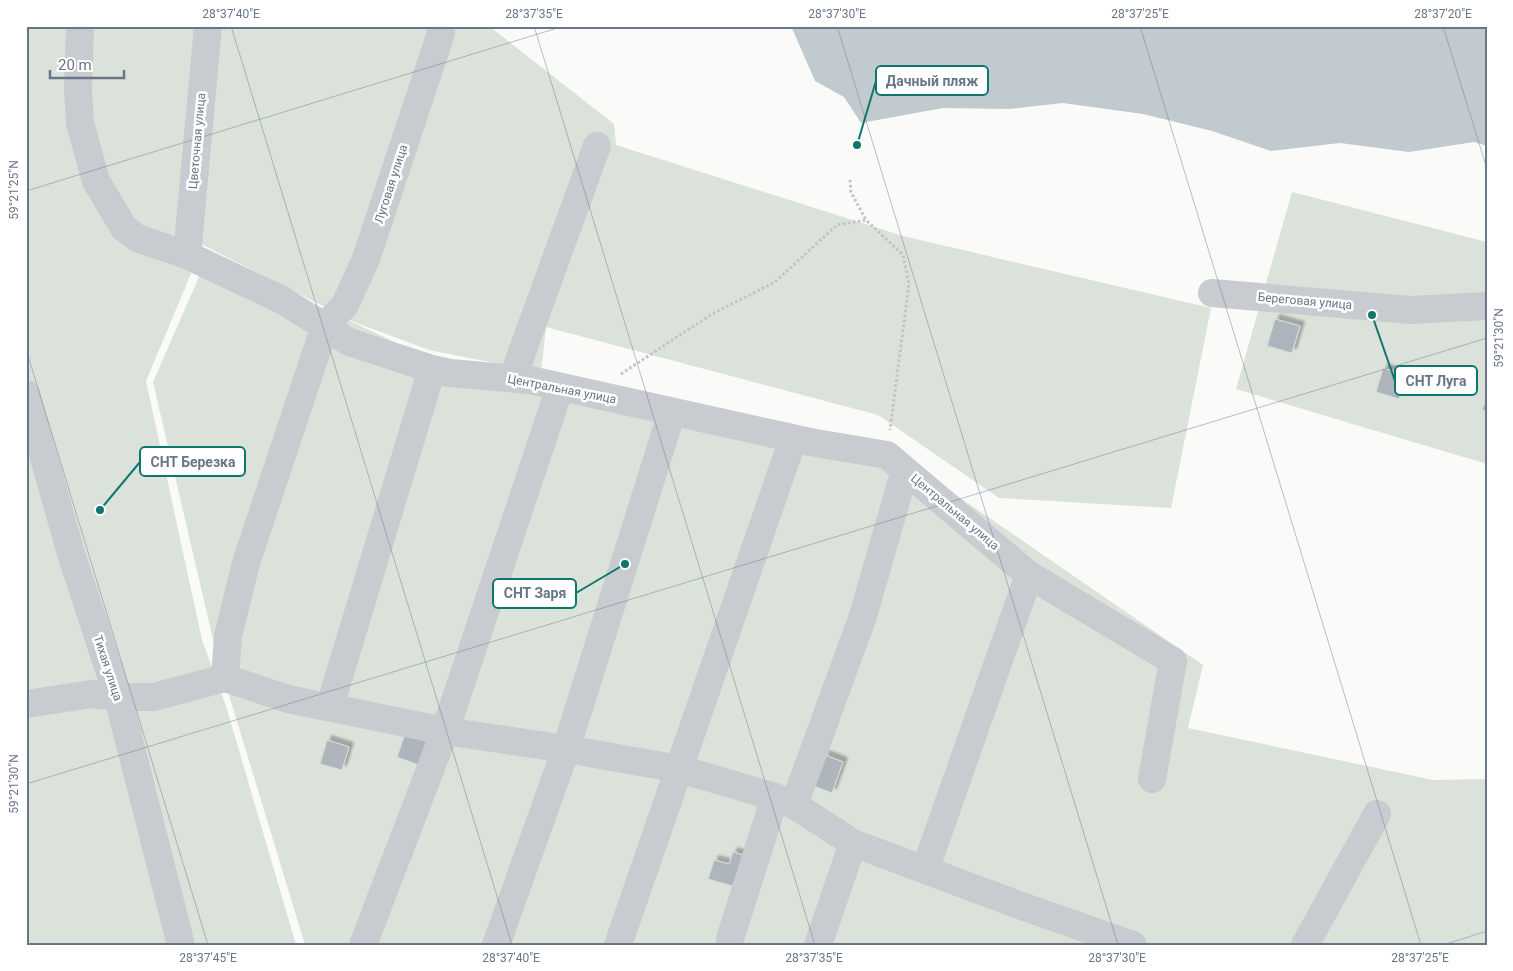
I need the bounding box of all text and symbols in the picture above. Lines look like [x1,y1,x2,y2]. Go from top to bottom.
text: 28°37'40"E [202,7,260,21]
text: 28°37'35"E [505,7,563,21]
text: 28°37'30"E [808,7,866,21]
text: 28°37'25"E [1111,7,1169,21]
text: 28°37'20"E [1414,7,1472,21]
scale bar [50,48,124,80]
text: 20 m [58,56,92,74]
callout: Дачный пляж [876,66,988,95]
text: Дачный пляж [886,73,978,89]
street label: Цветочная улица [186,92,208,190]
street label: Луговая улица [372,143,410,225]
text: 59°21'25"N [7,160,21,220]
street label: Береговая улица [1257,290,1353,312]
text: 59°21'30"N [1492,308,1506,368]
callout: СНТ Луга [1395,366,1477,395]
street label: Центральная улица [506,372,618,406]
text: СНТ Луга [1406,373,1467,389]
callout: СНТ Березка [140,447,245,476]
text: СНТ Березка [151,454,236,470]
street label: Центральная улица [908,471,1002,553]
callout: СНТ Заря [493,579,576,608]
text: СНТ Заря [504,585,566,601]
street label: Тихая улица [91,633,125,703]
text: 59°21'30"N [7,754,21,814]
text: 28°37'45"E [179,951,237,965]
text: 28°37'40"E [482,951,540,965]
text: 28°37'35"E [785,951,843,965]
text: 28°37'30"E [1088,951,1146,965]
text: 28°37'25"E [1391,951,1449,965]

